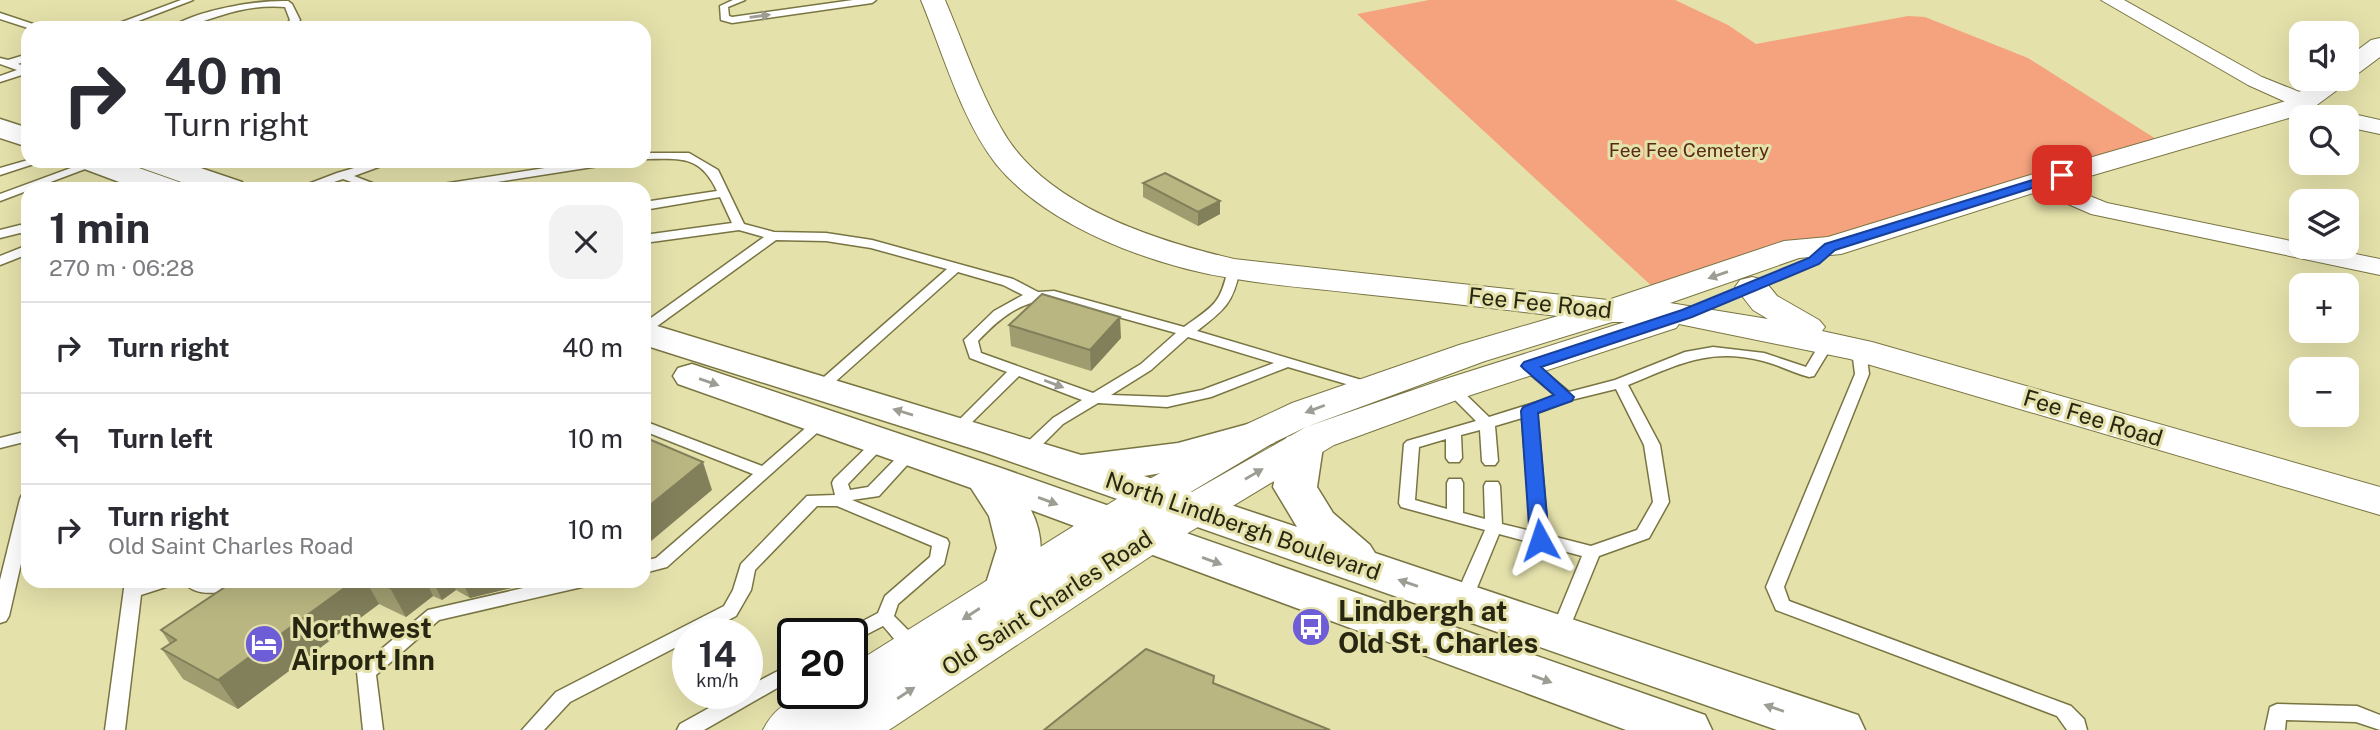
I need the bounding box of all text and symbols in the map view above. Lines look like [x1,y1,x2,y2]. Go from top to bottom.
one-way arrow [750,10,772,21]
map controls [2289,21,2359,427]
button: sound [2289,21,2359,91]
text: 40 m [164,47,283,105]
icon: right [49,49,140,140]
button: search [2289,105,2359,175]
text: Turn right [164,106,309,143]
park label: Fee Fee Cemetery [1609,139,1769,161]
pin [2032,145,2092,205]
icon: arrive [2043,156,2081,194]
button: layers [2289,189,2359,259]
text: 1 min [49,203,150,252]
button: close [549,205,623,279]
text: 270 m · 06:28 [49,254,194,281]
one-way arrow [1707,270,1728,281]
button: + [2289,273,2359,343]
street label: Fee Fee Road [1467,282,1613,323]
icon: right [49,329,87,367]
text: Turn right [108,332,230,363]
text: 40 m [562,332,623,363]
button: − [2289,357,2359,427]
one-way arrow [698,377,719,388]
one-way arrow [1044,379,1065,390]
street label: Fee Fee Road [2020,384,2166,451]
one-way arrow [1304,404,1325,415]
one-way arrow [893,406,914,416]
icon: left [49,420,87,458]
text: Turn left [108,423,213,454]
text: 10 m [568,423,623,454]
street label: North Lindbergh Boulevard [1102,466,1384,585]
one-way arrow [1244,468,1263,480]
one-way arrow [1038,496,1059,507]
text: Turn right [108,501,230,532]
position arrow [1503,503,1577,577]
icon: right [49,511,87,549]
text: 10 m [568,514,623,545]
street label: Old Saint Charles Road [936,524,1157,681]
text: Old Saint Charles Road [108,532,353,559]
one-way arrow [1202,556,1223,567]
one-way arrow [1398,577,1419,588]
place label: Lindbergh at Old St. Charles [1338,594,1538,659]
bus stop icon: Lindbergh at Old St. Charles [1290,606,1332,648]
one-way arrow [961,608,980,621]
place label: Northwest Airport Inn [291,611,435,676]
speed limit sign: 20 [777,618,868,709]
hotel icon: Northwest Airport Inn [243,623,285,665]
text: 14 [699,634,736,675]
text: km/h [696,670,739,691]
one-way arrow [1531,674,1552,685]
one-way arrow [897,686,915,700]
one-way arrow [1764,702,1785,713]

